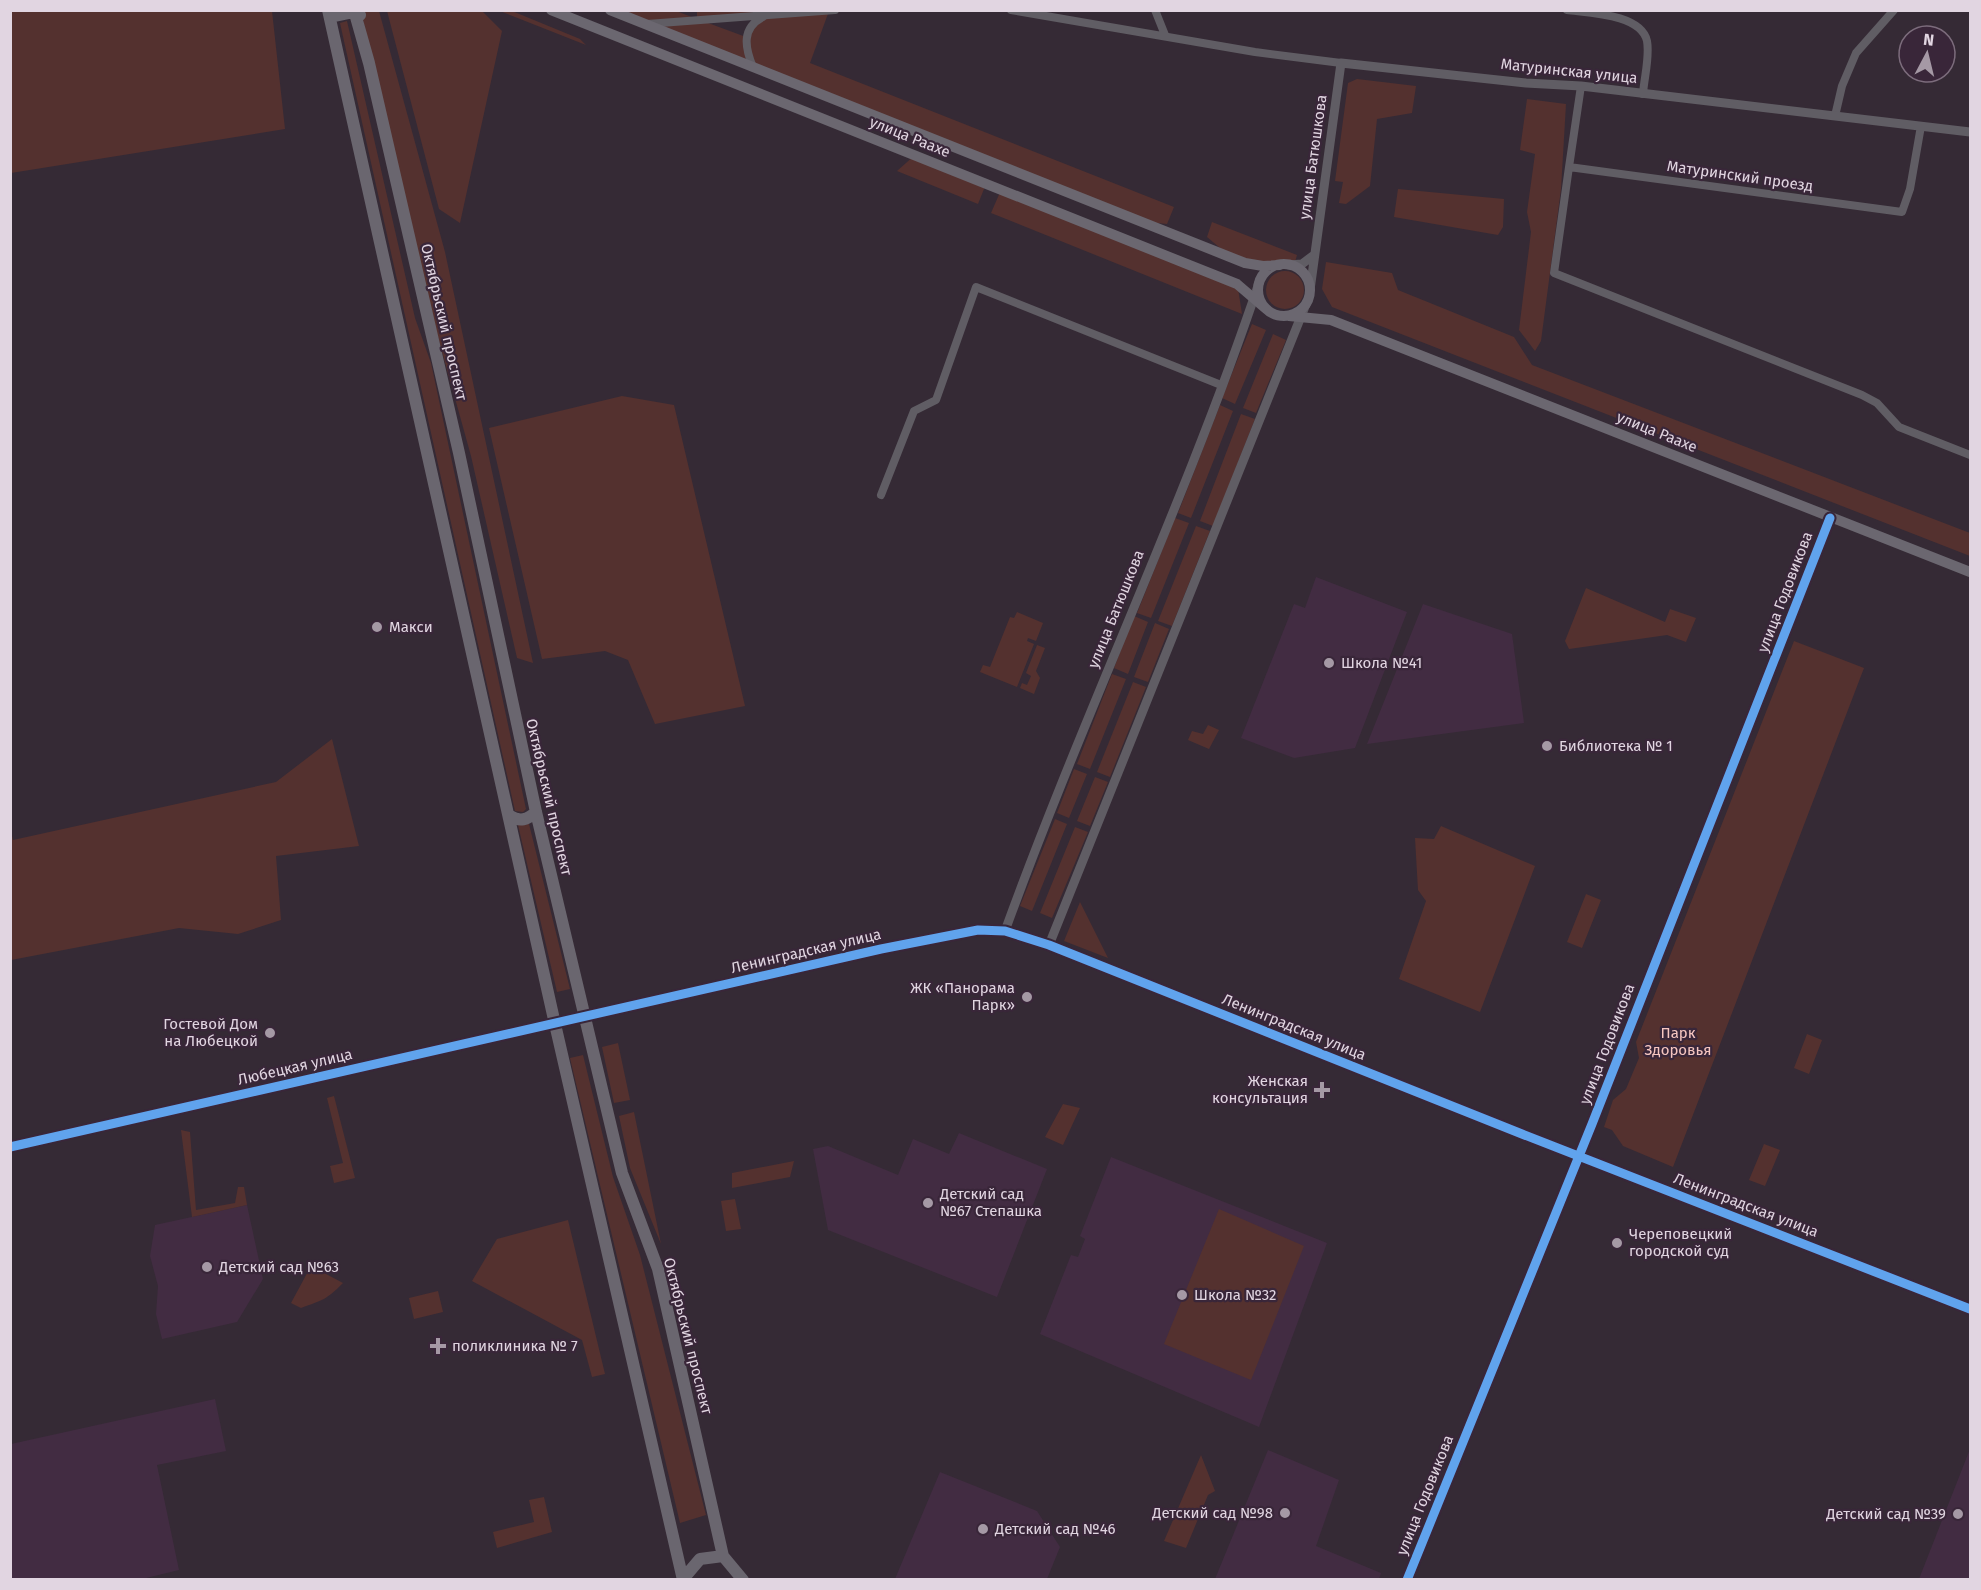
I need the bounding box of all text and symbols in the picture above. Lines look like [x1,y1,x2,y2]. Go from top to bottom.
north arrow [1897,24,1957,84]
text: N [1922,30,1935,50]
street label: Матуринская улица [1500,55,1638,87]
street label: улица Батюшкова [1295,94,1331,220]
street label: улица Раахе [867,113,953,161]
street label: Матуринский проезд [1666,157,1814,195]
street label: Октябрьский проспект [417,242,471,402]
street label: улица Раахе [1614,408,1700,456]
street label: улица Годовикова [1754,529,1816,655]
street label: улица Батюшкова [1084,547,1148,671]
place label: Макси [389,618,433,636]
marker: Макси [370,620,384,634]
place label: Школа №41 [1341,654,1422,672]
marker: Школа №41 [1322,656,1336,670]
street label: Октябрьский проспект [522,717,576,877]
place label: Библиотека № 1 [1559,737,1673,755]
marker: Библиотека № 1 [1540,739,1554,753]
street label: Ленинградская улица [729,925,883,977]
place label: ЖК «Панорама Парк» [910,979,1015,1014]
street label: улица Годовикова [1576,981,1638,1107]
marker: ЖК «Панорама Парк» [1020,990,1034,1004]
street label: Ленинградская улица [1219,990,1369,1064]
place label: Гостевой Дом на Любецкой [163,1015,258,1050]
park label: Парк Здоровья [1645,1024,1712,1059]
marker: Гостевой Дом на Любецкой [263,1026,277,1040]
street label: Любецкая улица [236,1045,354,1089]
place label: Женская консультация [1212,1072,1308,1107]
marker: Женская консультация [1313,1081,1331,1099]
street label: Ленинградская улица [1671,1169,1821,1241]
place label: Детский сад №67 Степашка [939,1185,1042,1220]
marker: Детский сад №67 Степашка [921,1196,935,1210]
place label: Череповецкий городской суд [1629,1225,1732,1260]
marker: Череповецкий городской суд [1610,1236,1624,1250]
street label: Октябрьский проспект [660,1256,716,1416]
place label: Детский сад №63 [218,1258,339,1276]
marker: Детский сад №63 [200,1260,214,1274]
place label: Школа №32 [1194,1286,1277,1304]
marker: Школа №32 [1175,1288,1189,1302]
marker: поликлиника № 7 [429,1337,447,1355]
place label: поликлиника № 7 [452,1337,578,1355]
street label: улица Годовикова [1393,1432,1457,1558]
place label: Детский сад №98 [1151,1504,1273,1522]
place label: Детский сад №39 [1825,1505,1946,1523]
marker: Детский сад №98 [1278,1506,1292,1520]
marker: Детский сад №39 [1951,1507,1965,1521]
place label: Детский сад №46 [994,1520,1116,1538]
marker: Детский сад №46 [976,1522,990,1536]

